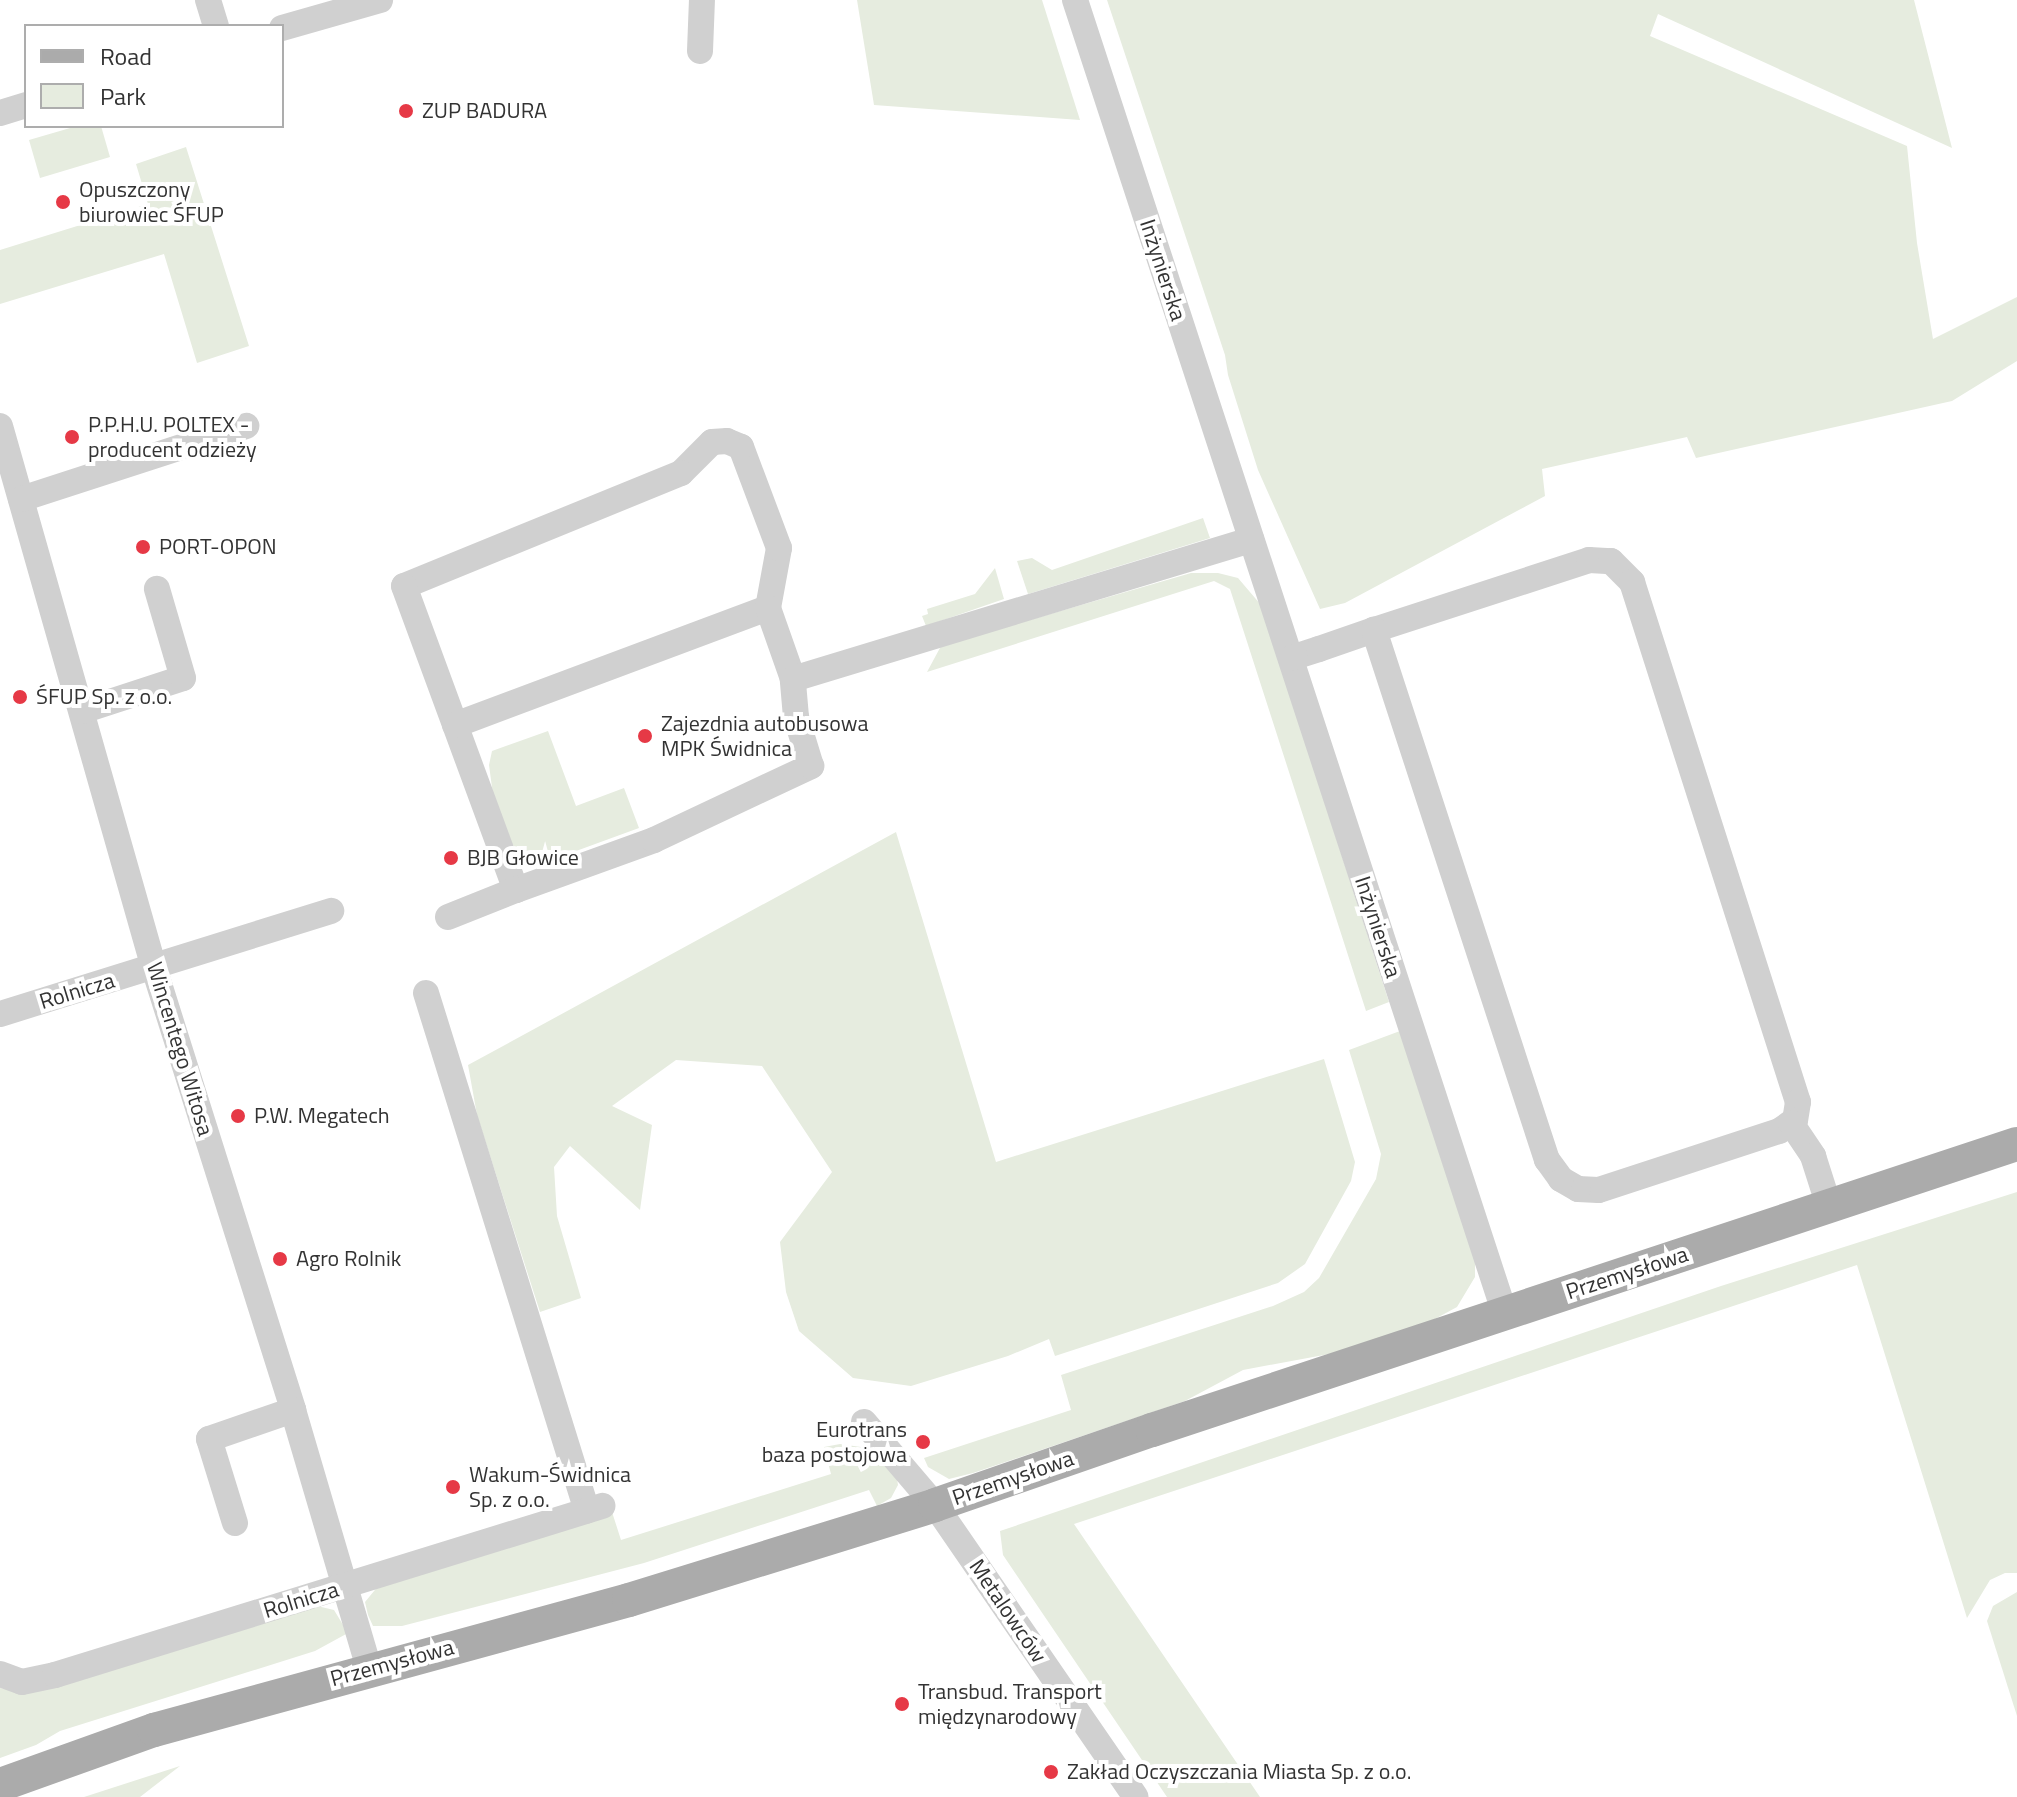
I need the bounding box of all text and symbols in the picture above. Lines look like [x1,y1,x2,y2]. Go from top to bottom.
legend [24,24,284,128]
text: Road [100,38,152,74]
text: Park [100,78,146,114]
place label: ZUP BADURA [422,98,547,124]
marker: ZUP BADURA [397,102,415,120]
place label: Opuszczony biurowiec ŚFUP [79,176,224,228]
marker: Opuszczony biurowiec ŚFUP [54,193,72,211]
street label: Inżynierska [1134,216,1192,324]
place label: P.P.H.U. POLTEX - producent odzieży [88,411,257,462]
marker: P.P.H.U. POLTEX - producent odzieży [63,428,81,446]
place label: PORT-OPON [159,534,277,560]
marker: PORT-OPON [134,538,152,556]
place label: ŚFUP Sp. z o.o. [36,684,172,710]
marker: ŚFUP Sp. z o.o. [11,688,29,706]
place label: Zajezdnia autobusowa MPK Świdnica [661,710,869,762]
marker: Zajezdnia autobusowa MPK Świdnica [636,727,654,745]
place label: BJB Głowice [467,845,579,871]
marker: BJB Głowice [442,849,460,867]
street label: Inżynierska [1349,873,1407,981]
street label: Wincentego Witosa [141,959,219,1139]
street label: Rolnicza [36,967,118,1015]
place label: P.W. Megatech [254,1103,390,1129]
marker: P.W. Megatech [229,1107,247,1125]
street label: Przemysłowa [1563,1241,1691,1305]
place label: Agro Rolnik [296,1246,401,1272]
marker: Agro Rolnik [271,1250,289,1268]
place label: Eurotrans baza postojowa [762,1416,907,1468]
marker: Eurotrans baza postojowa [914,1433,932,1451]
street label: Przemysłowa [949,1445,1077,1511]
place label: Wakum-Świdnica Sp. z o.o. [469,1461,631,1512]
marker: Wakum-Świdnica Sp. z o.o. [444,1478,462,1496]
street label: Metalowców [964,1554,1052,1668]
street label: Rolnicza [260,1576,342,1624]
street label: Przemysłowa [327,1634,457,1692]
place label: Transbud. Transport międzynarodowy [918,1678,1102,1730]
marker: Transbud. Transport międzynarodowy [893,1695,911,1713]
place label: Zakład Oczyszczania Miasta Sp. z o.o. [1067,1759,1411,1785]
marker: Zakład Oczyszczania Miasta Sp. z o.o. [1042,1763,1060,1781]

